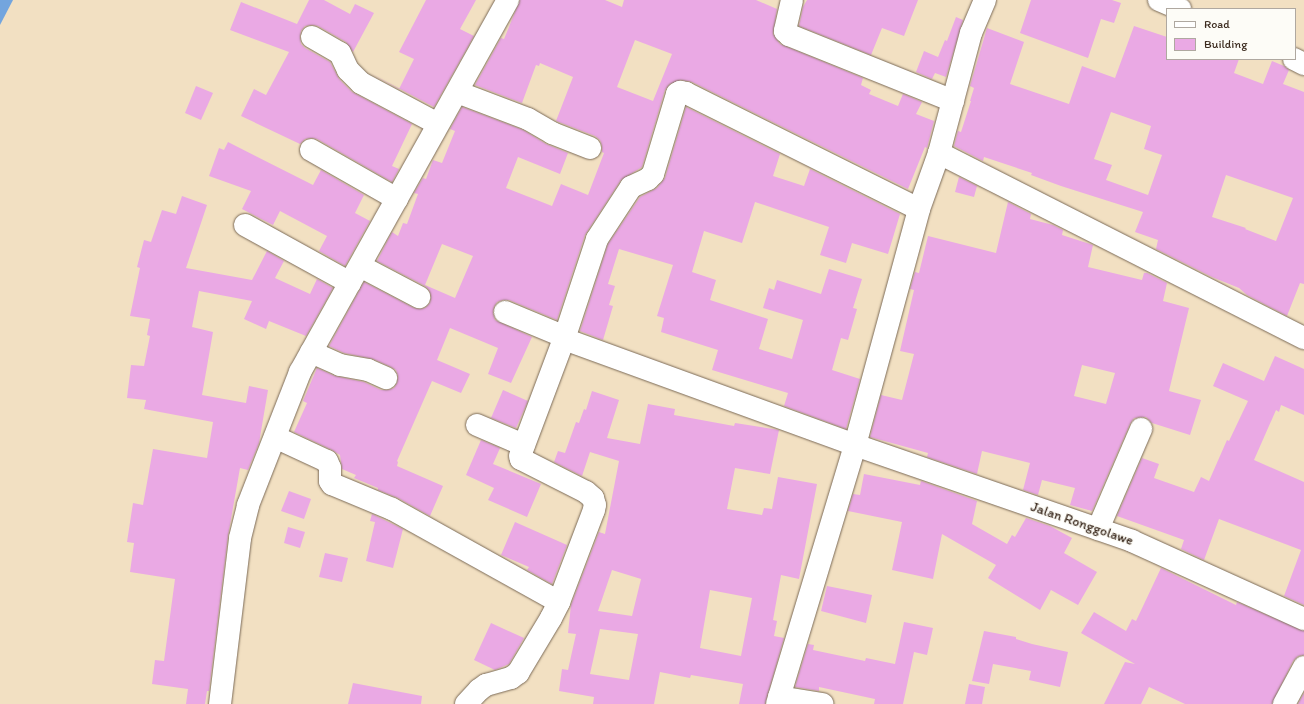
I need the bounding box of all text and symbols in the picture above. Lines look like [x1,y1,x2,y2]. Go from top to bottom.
legend [1166,8,1296,60]
text: Road [1204,17,1230,31]
text: Building [1204,37,1247,51]
street label: Jalan Ronggolawe [1028,499,1136,549]

